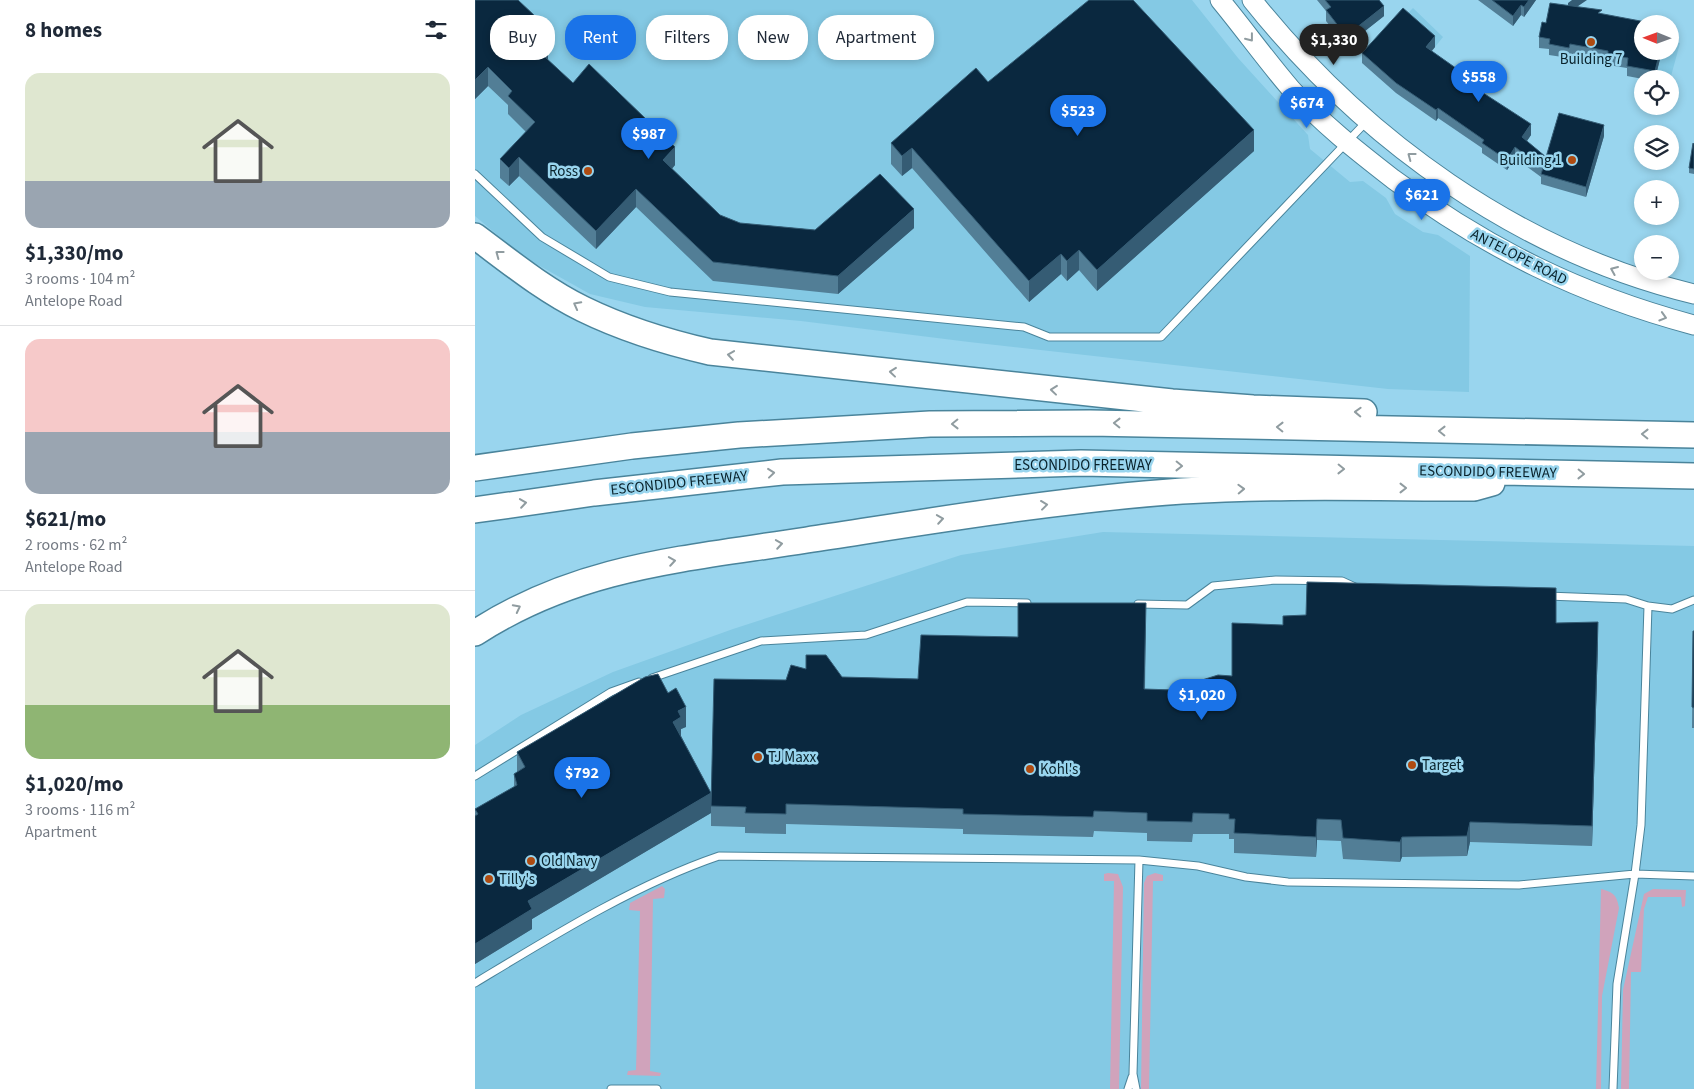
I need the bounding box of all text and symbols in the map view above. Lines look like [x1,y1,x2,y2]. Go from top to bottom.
text: 8 homes [25,15,102,45]
chip: Buy [490,15,555,60]
chip: Rent [565,15,636,60]
chip: Filters [646,15,728,60]
chip: New [738,15,808,60]
chip: Apartment [818,15,934,60]
north arrow [1634,15,1679,60]
map controls [1634,15,1679,280]
icon: filters [422,16,450,44]
pin: $1,330 [1293,23,1375,66]
text: $1,330 [1310,29,1358,51]
one-way arrow [1245,32,1253,41]
marker: Building 7 [1585,36,1597,48]
place label: Building 7 [1560,49,1622,70]
pin: $558 [1449,61,1509,103]
text: $558 [1462,66,1496,88]
button: locate [1634,70,1679,115]
pin: $674 [1277,86,1337,129]
text: $674 [1290,92,1324,114]
pin: $523 [1048,94,1108,137]
text: $523 [1061,100,1095,122]
icon: home [193,106,283,196]
pin: $987 [619,118,679,160]
text: $987 [632,123,666,145]
button: layers [1634,125,1679,170]
place label: Building 1 [1499,150,1562,171]
one-way arrow [1408,153,1417,161]
marker: Building 1 [1566,154,1578,166]
place label: Ross [549,161,578,182]
marker: Ross [582,165,594,177]
pin: $621 [1392,178,1452,221]
button: + [1634,180,1679,225]
text: $621 [1405,184,1439,206]
street label: ANTELOPE ROAD [1467,224,1571,290]
button: − [1634,235,1679,280]
text: $1,330/mo [25,238,124,268]
one-way arrow [495,251,505,260]
one-way arrow [1610,265,1619,276]
text: 3 rooms · 104 m² [25,268,135,290]
text: Antelope Road [25,290,123,312]
one-way arrow [573,302,582,312]
one-way arrow [1659,311,1667,321]
one-way arrow [727,350,735,361]
one-way arrow [888,367,896,378]
icon: home [193,371,283,461]
one-way arrow [1050,385,1058,396]
one-way arrow [1354,406,1362,417]
one-way arrow [1113,418,1121,429]
one-way arrow [951,419,958,429]
one-way arrow [1276,422,1284,432]
one-way arrow [1438,426,1446,436]
one-way arrow [1641,429,1649,439]
street label: ESCONDIDO FREEWAY [1014,455,1153,476]
street label: ESCONDIDO FREEWAY [1419,460,1558,484]
one-way arrow [1175,461,1183,471]
one-way arrow [1338,464,1345,474]
street label: ESCONDIDO FREEWAY [609,465,749,501]
one-way arrow [768,468,776,479]
one-way arrow [1577,468,1585,479]
one-way arrow [1400,483,1408,493]
one-way arrow [1238,484,1245,494]
one-way arrow [520,498,528,509]
one-way arrow [1040,500,1048,510]
text: $621/mo [25,504,106,534]
one-way arrow [935,515,944,525]
text: 2 rooms · 62 m² [25,534,127,556]
one-way arrow [775,540,784,550]
text: Antelope Road [25,556,123,578]
one-way arrow [667,556,676,566]
one-way arrow [512,605,521,615]
icon: home [193,636,283,726]
pin: $1,020 [1161,678,1243,721]
text: $1,020 [1178,684,1226,706]
place label: TJ Maxx [768,747,816,768]
marker: TJ Maxx [752,751,764,763]
place label: Target [1422,755,1461,776]
pin: $792 [552,756,612,799]
place label: Kohl's [1040,759,1078,780]
marker: Target [1406,759,1418,771]
text: $792 [565,762,599,784]
marker: Kohl's [1024,763,1036,775]
text: $1,020/mo [25,769,124,799]
text: 3 rooms · 116 m² [25,799,135,821]
text: Apartment [25,821,97,843]
place label: Old Navy [541,851,597,872]
marker: Old Navy [525,855,537,867]
place label: Tilly's [499,869,535,890]
marker: Tilly's [483,873,495,885]

